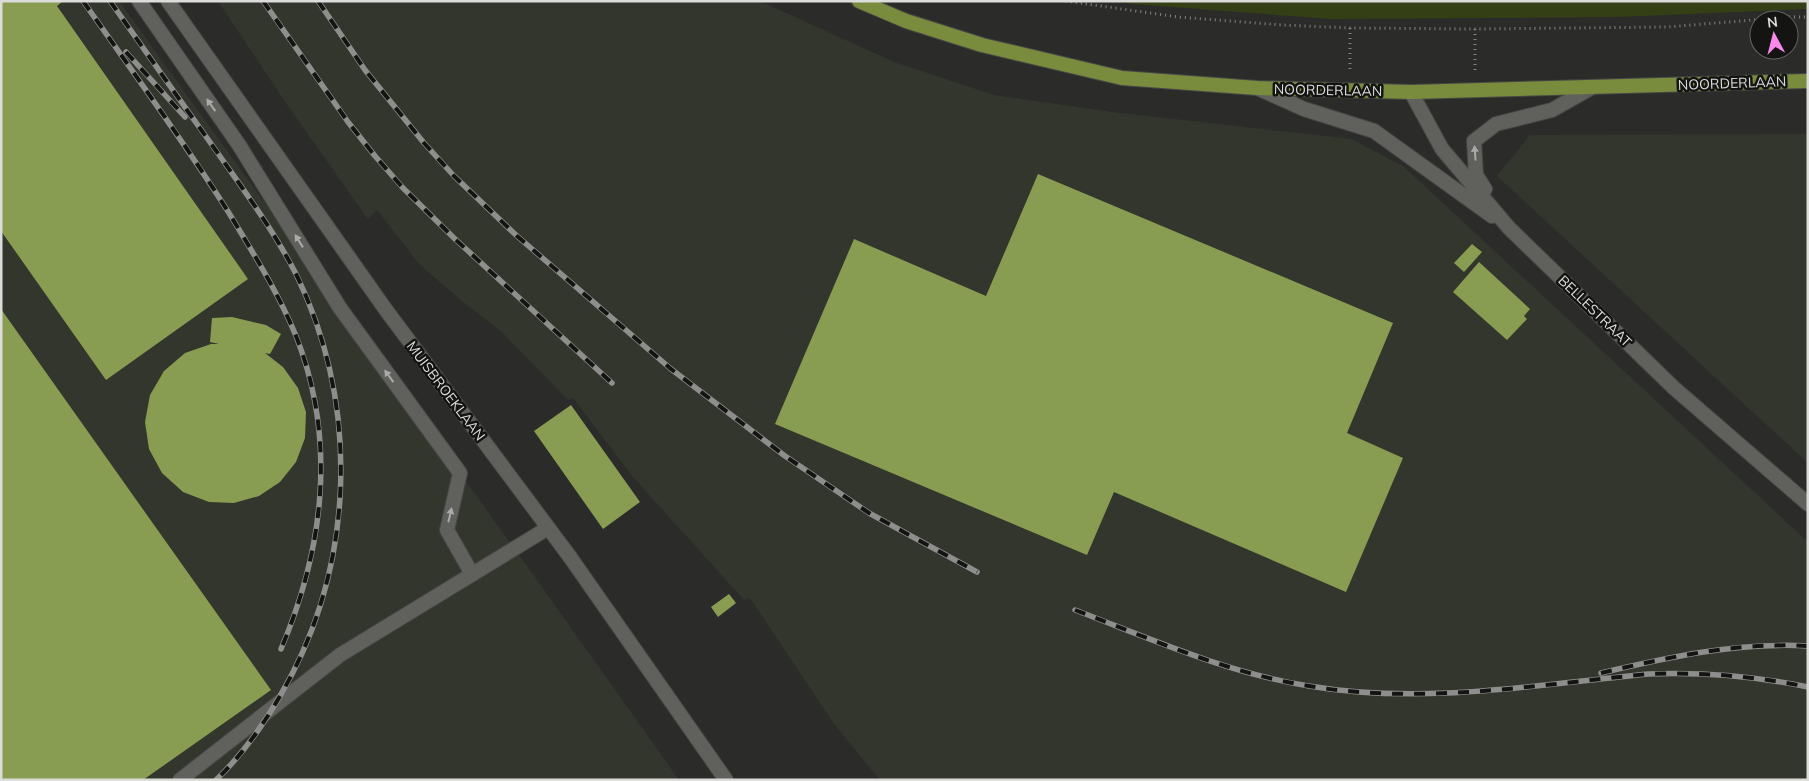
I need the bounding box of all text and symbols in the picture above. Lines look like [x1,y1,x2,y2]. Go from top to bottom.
north arrow [1749,10,1799,60]
text: N [1766,13,1779,32]
street label: NOORDERLAAN [1677,72,1787,94]
street label: NOORDERLAAN [1274,80,1382,100]
one-way arrow [206,98,216,112]
one-way arrow [1471,145,1479,161]
one-way arrow [294,235,303,248]
street label: BELLESTRAAT [1554,271,1636,351]
street label: MUISBROEKLAAN [403,338,489,444]
one-way arrow [384,370,395,383]
one-way arrow [446,507,454,522]

